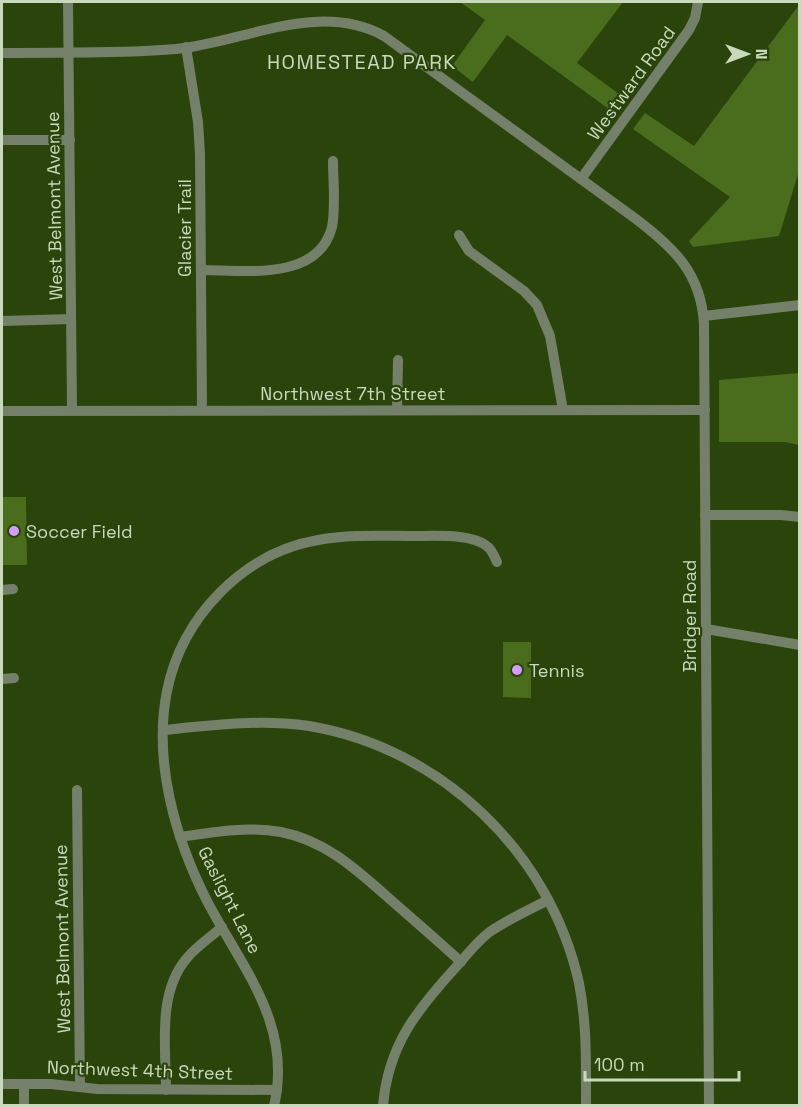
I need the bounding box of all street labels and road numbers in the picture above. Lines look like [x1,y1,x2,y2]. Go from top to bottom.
street label: Westward Road [582,22,680,144]
street label: West Belmont Avenue [41,111,67,301]
street label: Glacier Trail [173,179,196,277]
street label: Northwest 7th Street [260,382,446,405]
street label: Bridger Road [678,560,701,672]
street label: Gaslight Lane [193,842,267,958]
street label: West Belmont Avenue [49,844,75,1034]
street label: Northwest 4th Street [46,1055,234,1085]

